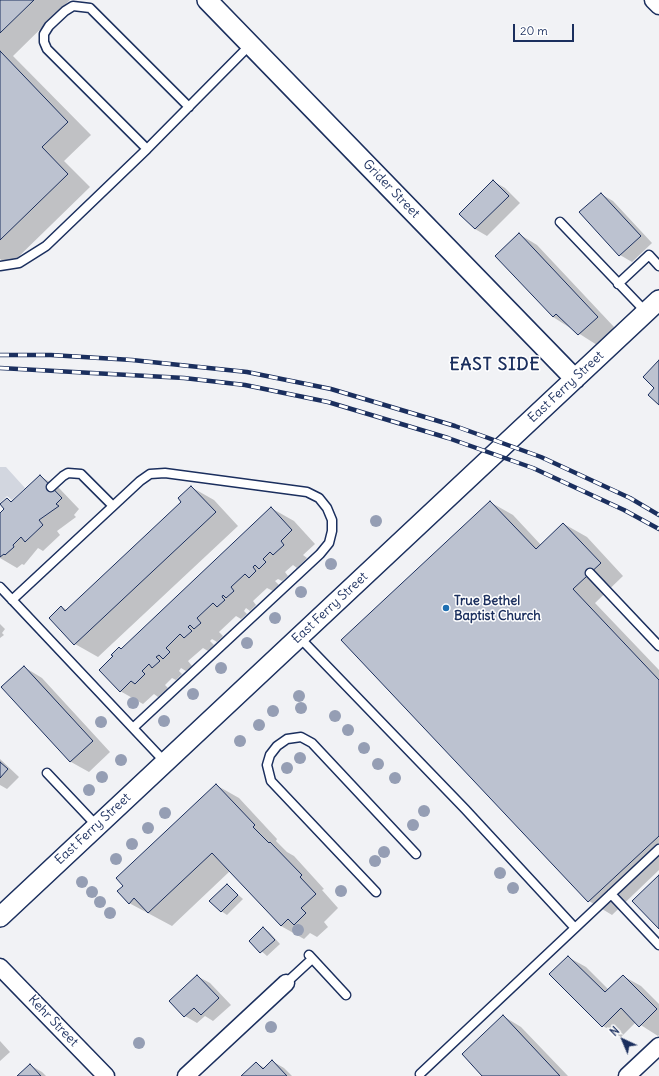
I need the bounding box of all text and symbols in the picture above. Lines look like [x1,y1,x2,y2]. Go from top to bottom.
scale bar [515,16,576,42]
text: 20 m [520,23,548,38]
street label: Grider Street [359,157,423,221]
street label: East Ferry Street [525,348,607,426]
district label: EAST SIDE [449,355,541,375]
street label: East Ferry Street [289,569,371,647]
place label: True Bethel Baptist Church [454,593,541,624]
marker: True Bethel Baptist Church [441,603,451,613]
street label: East Ferry Street [52,790,134,868]
street label: Kehr Street [25,992,81,1050]
north arrow [603,1020,643,1060]
text: N [607,1024,622,1039]

